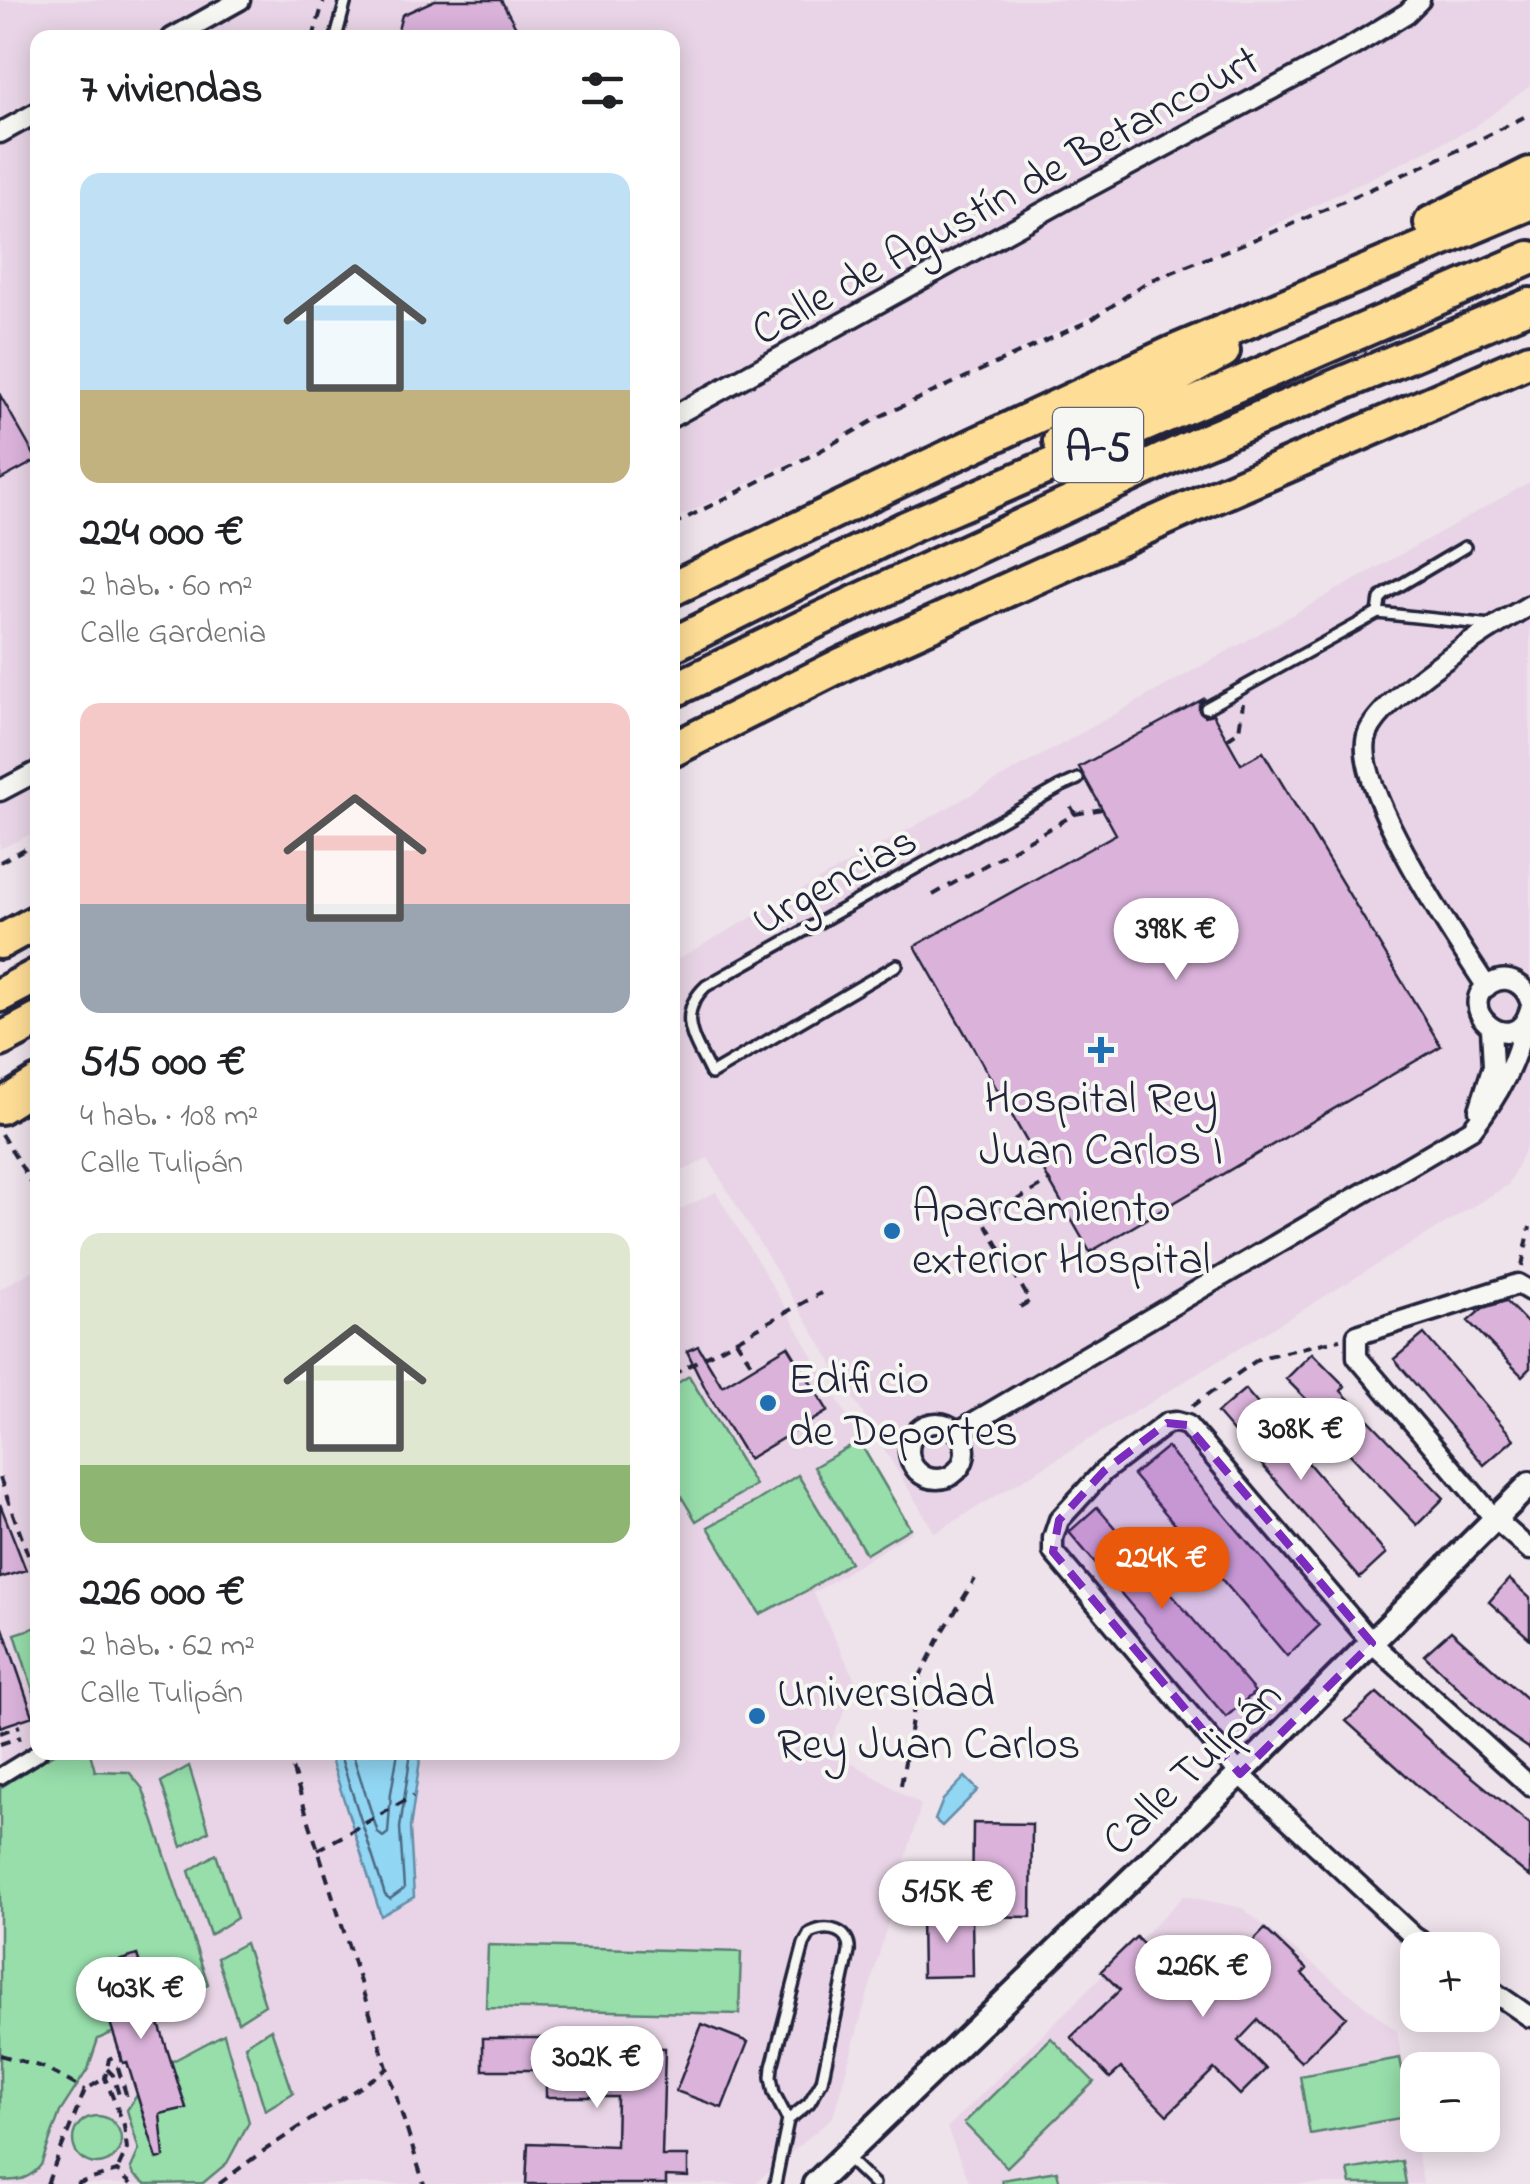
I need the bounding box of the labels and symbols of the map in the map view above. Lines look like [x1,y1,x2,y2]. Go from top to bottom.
street label: Calle de Agustín de Betancourt [740,30,1273,366]
road number: A-5 [1053,408,1143,482]
street label: Urgencias [741,810,931,956]
pin: 398K € [1095,898,1257,983]
marker: Hospital Rey Juan Carlos I [1088,1037,1114,1063]
place label: Hospital Rey Juan Carlos I [979,1068,1223,1186]
place label: Aparcamiento exterior Hospital [912,1177,1210,1295]
marker: Aparcamiento exterior Hospital [881,1220,903,1242]
place label: Edificio de Deportes [788,1349,1018,1467]
marker: Edificio de Deportes [757,1392,779,1414]
pin: 308K € [1220,1398,1382,1483]
pin: 224K € [1081,1527,1243,1612]
place label: Universidad Rey Juan Carlos [777,1662,1080,1780]
street label: Calle Tulipán [1088,1666,1299,1873]
marker: Universidad Rey Juan Carlos [746,1705,768,1727]
pin: 515K € [866,1861,1028,1946]
pin: 226K € [1122,1935,1284,2020]
pin: 403K € [60,1957,222,2042]
pin: 302K € [516,2026,678,2111]

